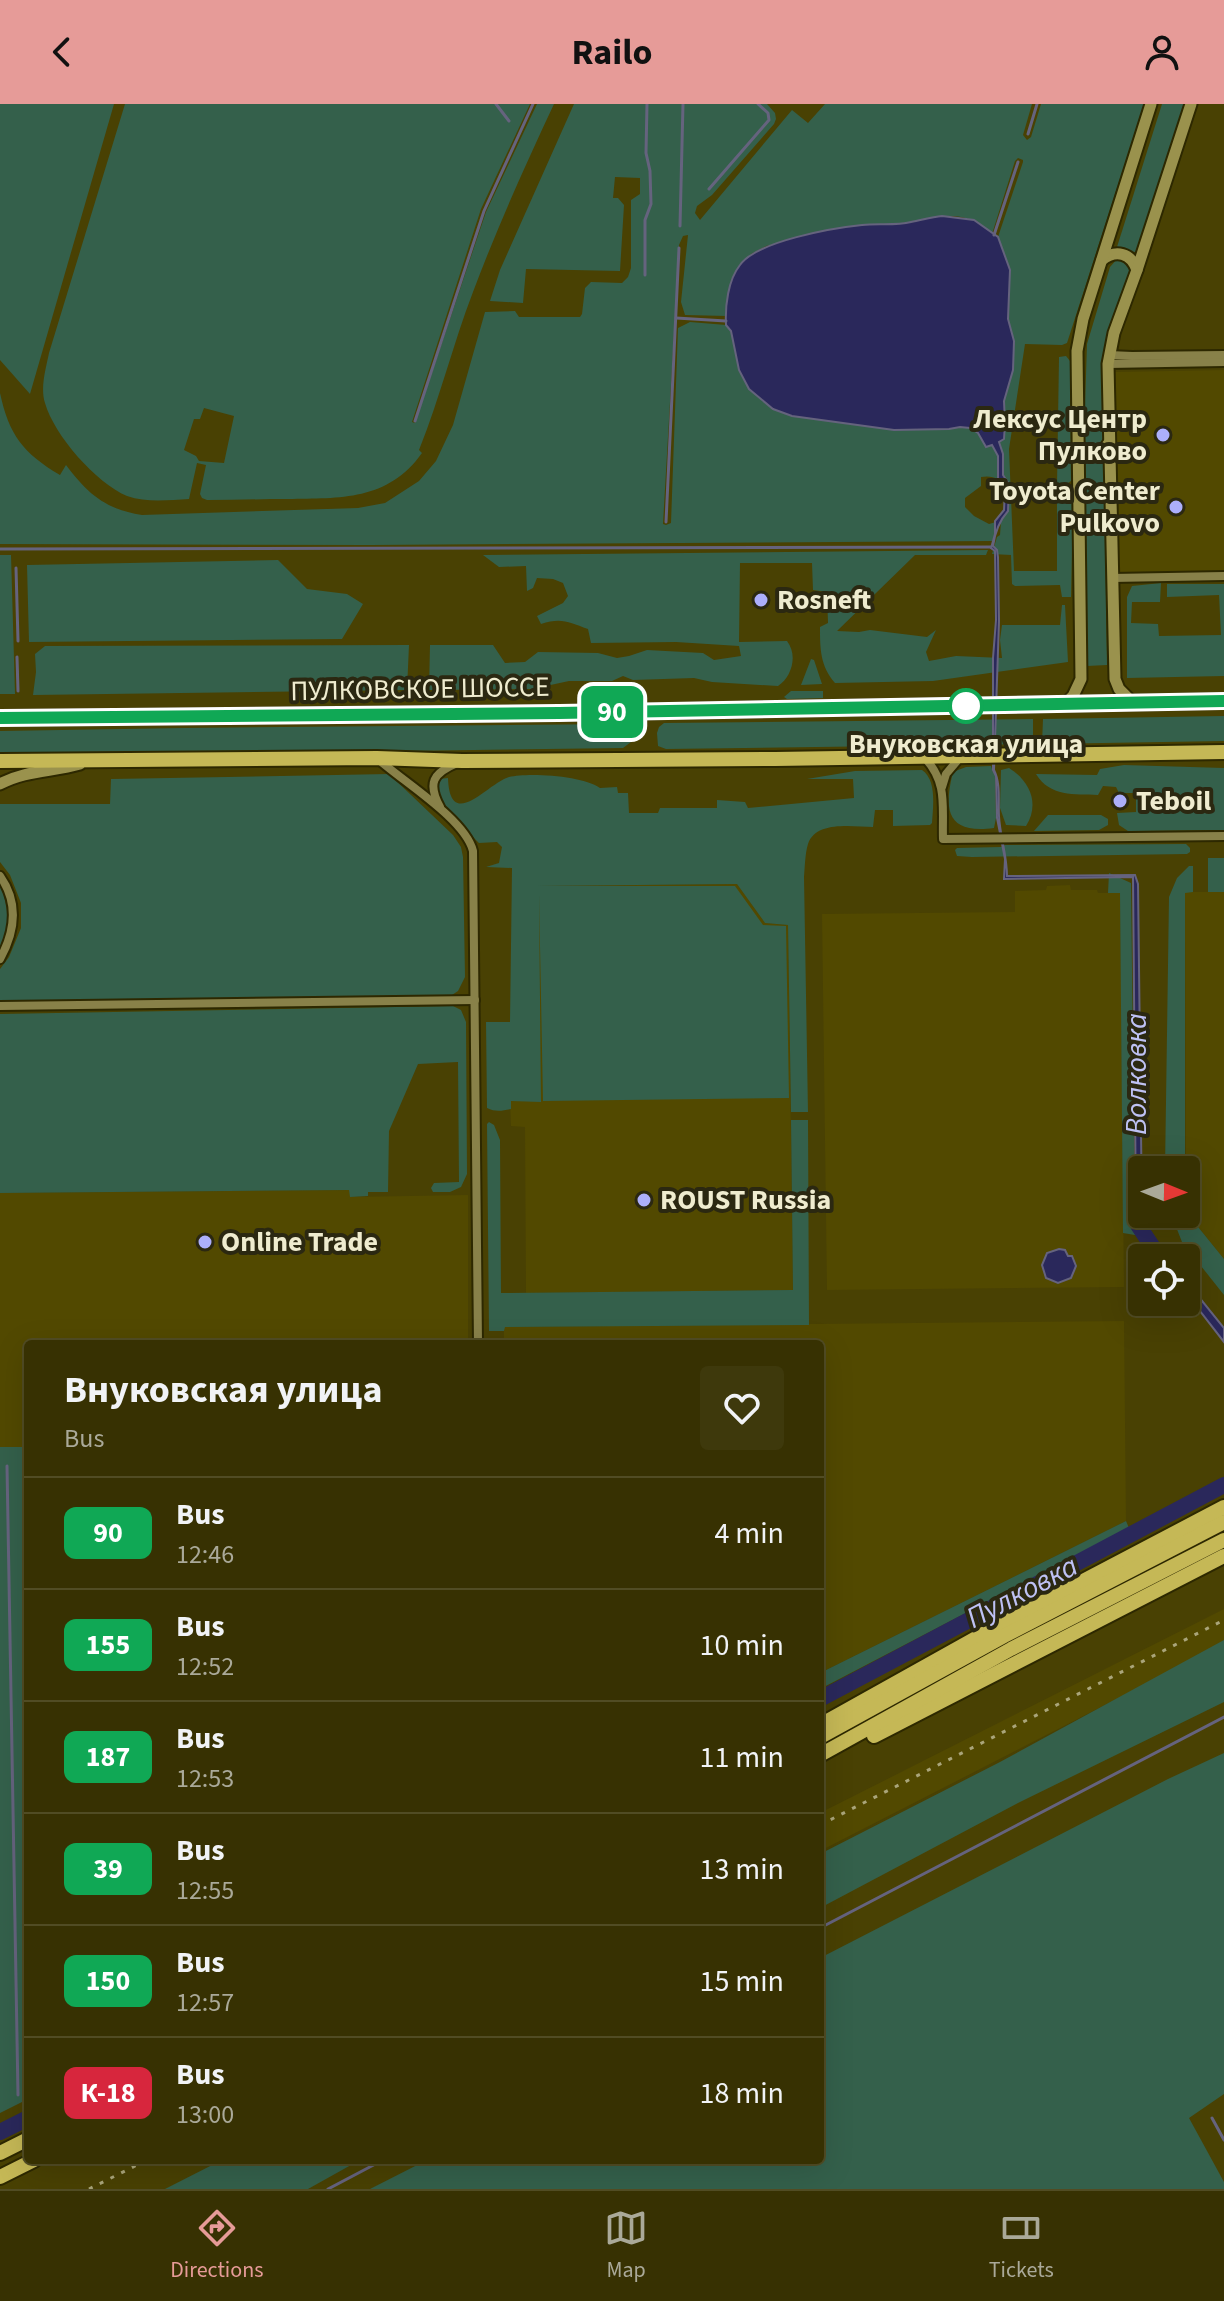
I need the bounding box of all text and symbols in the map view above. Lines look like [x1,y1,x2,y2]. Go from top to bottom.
text: Railo [572,27,652,78]
icon: back [40,30,84,74]
icon: person [1140,30,1184,74]
place label: Лексус Центр Пулково [973,399,1147,471]
marker: Лексус Центр Пулково [1154,426,1172,444]
place label: Toyota Center Pulkovo [989,471,1161,543]
marker: Toyota Center Pulkovo [1167,498,1185,516]
place label: Rosneft [777,580,871,620]
marker: Rosneft [752,591,770,609]
street label: ПУЛКОВСКОЕ ШОССЕ [290,667,550,711]
line badge: 90 [576,686,648,738]
marker: Внуковская улица [949,689,983,723]
text: 90 [597,692,627,732]
place label: Внуковская улица [849,724,1083,764]
place label: Teboil [1136,781,1211,821]
marker: Teboil [1111,792,1129,810]
water label: Волковка [1115,1013,1158,1135]
north arrow [1128,1156,1200,1228]
map controls [1128,1156,1200,1316]
place label: ROUST Russia [660,1180,831,1220]
marker: ROUST Russia [635,1191,653,1209]
place label: Online Trade [221,1222,378,1262]
marker: Online Trade [196,1233,214,1251]
button: locate [1128,1244,1200,1316]
text: Внуковская улица [64,1363,383,1417]
button: heart [700,1366,784,1450]
text: Bus [64,1420,104,1457]
text: Bus [176,1493,224,1536]
text: 4 min [714,1512,784,1555]
text: 90 [93,1513,123,1553]
text: 12:46 [176,1536,234,1573]
water label: Пулковка [958,1545,1086,1639]
text: Bus [176,1605,224,1648]
text: 10 min [700,1624,784,1667]
text: 155 [86,1625,130,1665]
text: 12:52 [176,1648,234,1685]
text: Bus [176,1717,224,1760]
text: 11 min [700,1736,784,1779]
text: 187 [86,1737,130,1777]
text: 12:53 [176,1760,234,1797]
text: Bus [176,1829,224,1872]
text: 13 min [700,1848,784,1891]
text: 39 [93,1849,123,1889]
text: 12:55 [176,1872,234,1909]
text: Bus [176,1941,224,1984]
text: 15 min [700,1960,784,2003]
text: 150 [86,1961,130,2001]
text: 12:57 [176,1984,234,2021]
text: Bus [176,2053,224,2096]
text: 18 min [700,2072,784,2115]
text: К-18 [80,2073,136,2113]
text: 13:00 [176,2096,234,2133]
tab: Directions [170,2206,263,2286]
tab: Map [604,2206,648,2286]
tab: Tickets [989,2206,1054,2286]

